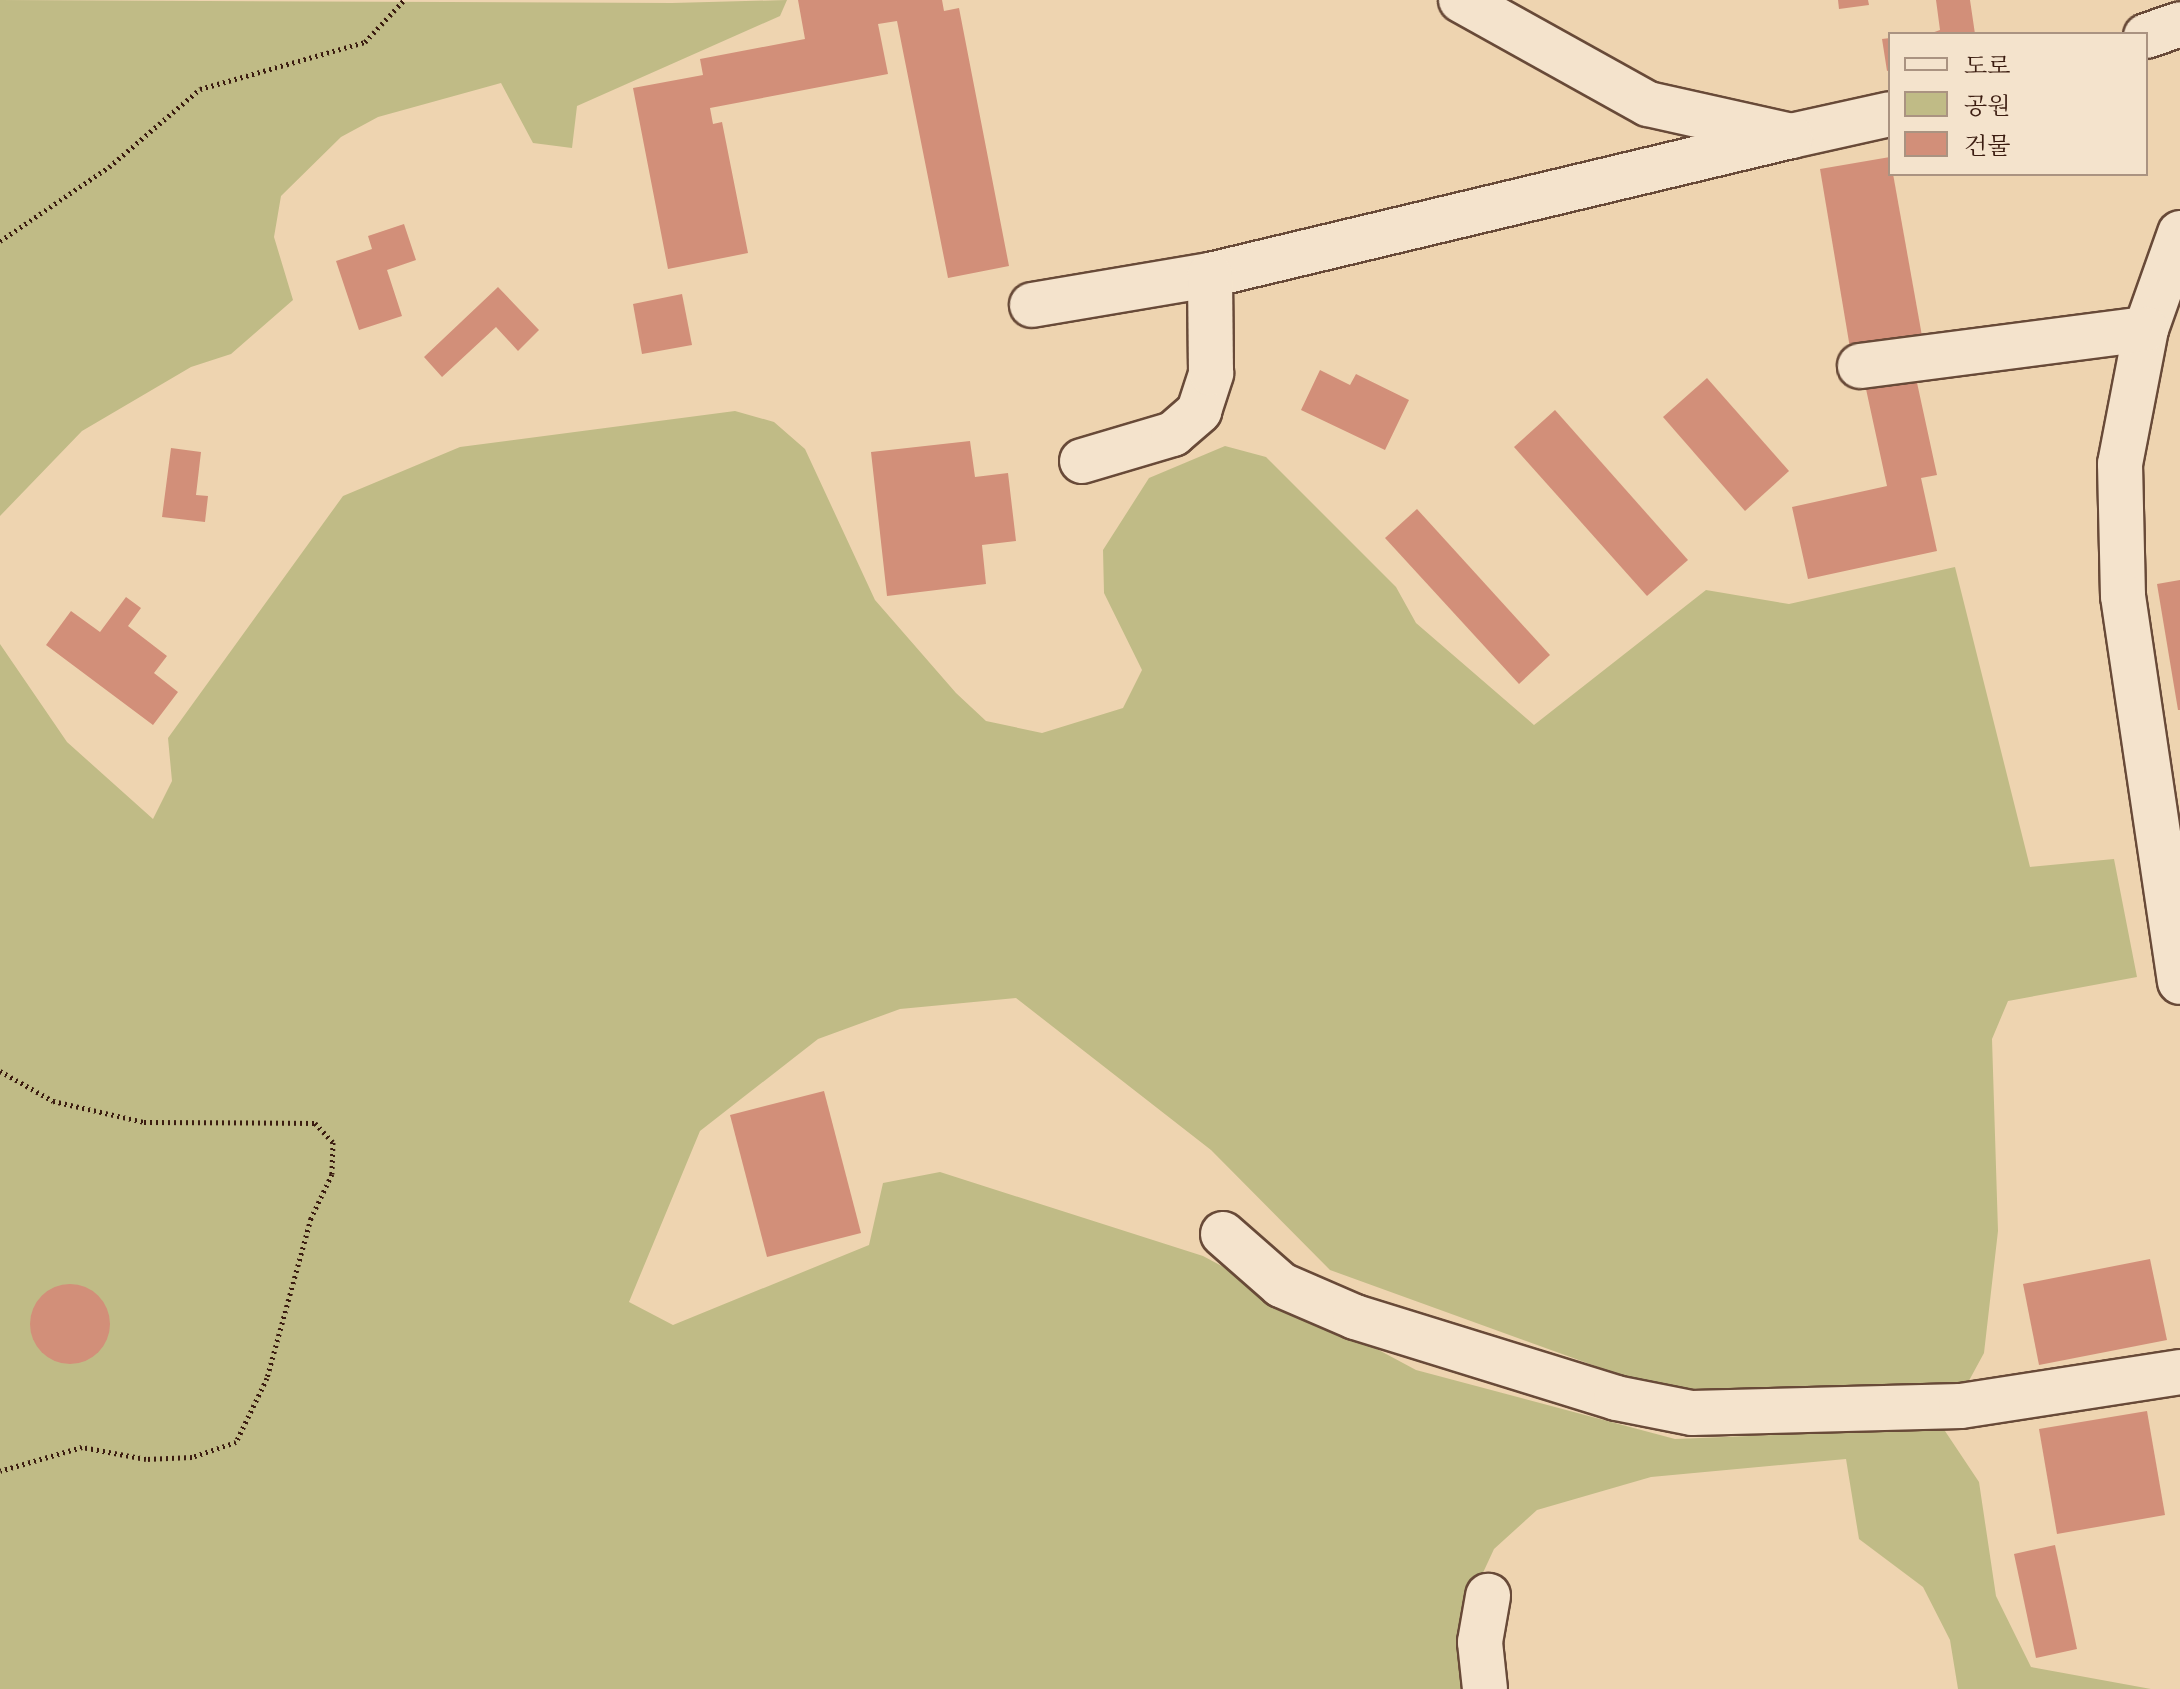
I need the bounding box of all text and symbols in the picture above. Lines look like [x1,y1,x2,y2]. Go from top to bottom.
legend [1888,32,2148,176]
text: 도로 [1964,52,2010,82]
text: 공원 [1964,92,2010,122]
text: 건물 [1964,132,2010,162]

